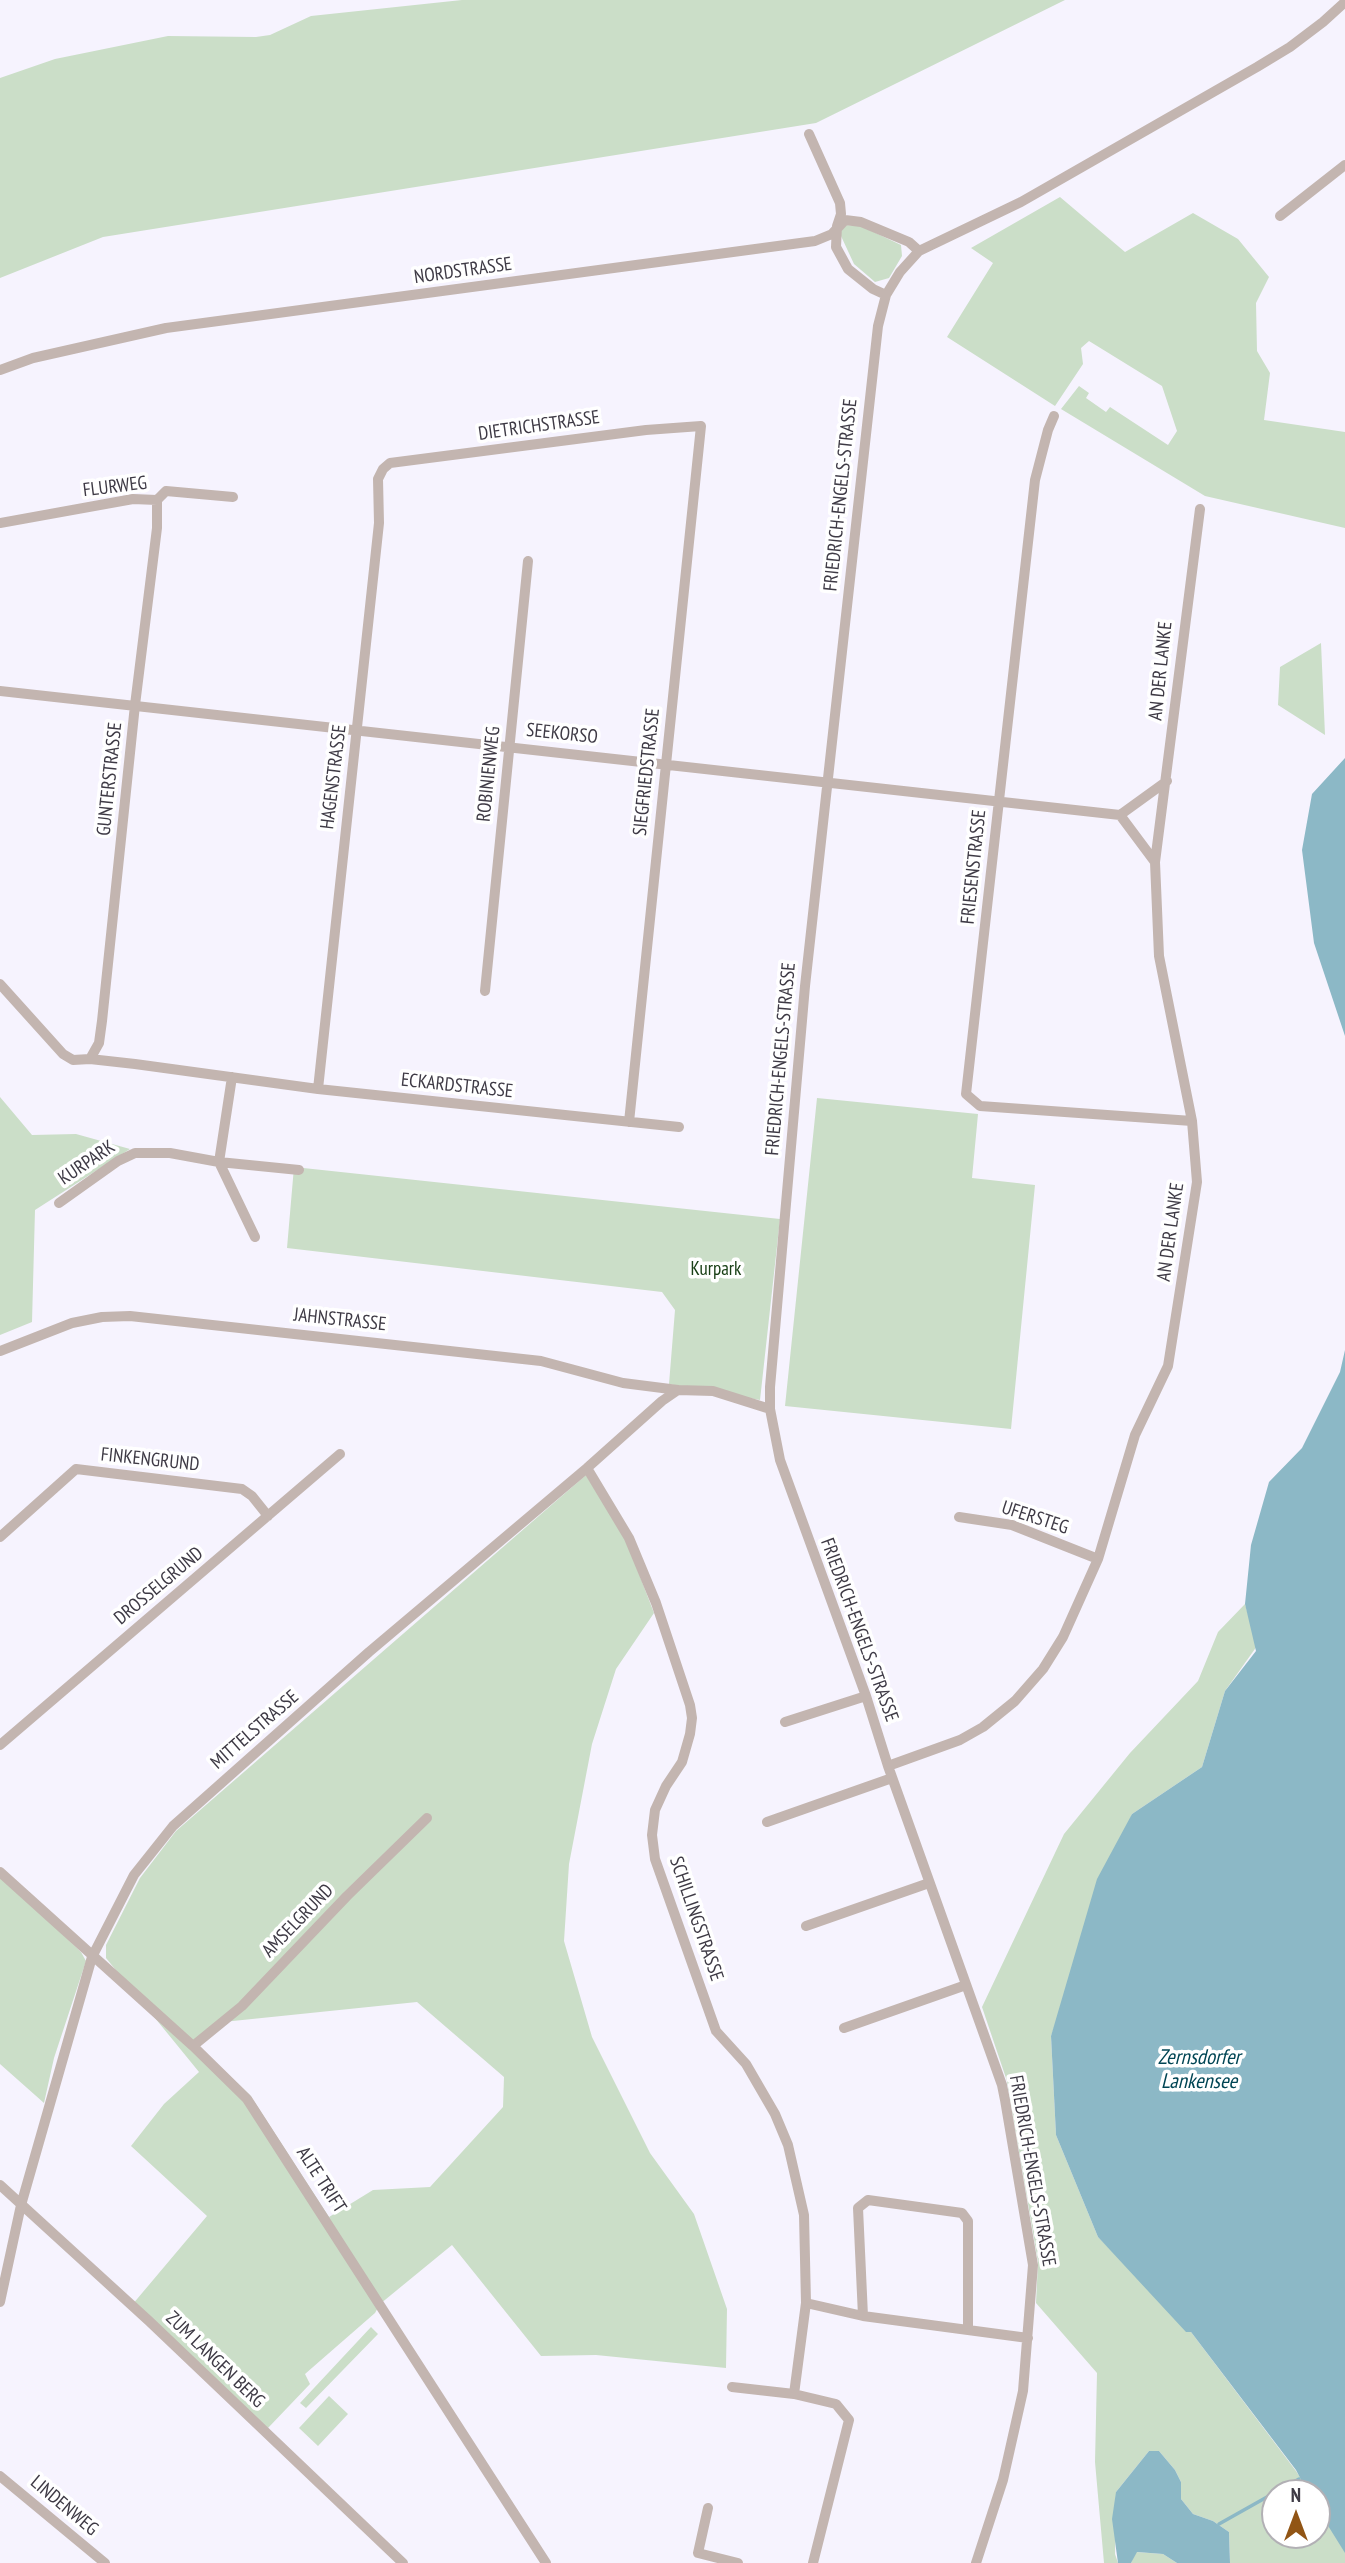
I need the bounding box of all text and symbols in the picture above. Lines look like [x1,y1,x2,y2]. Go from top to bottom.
street label: NORDSTRASSE [413,253,513,289]
street label: FRIEDRICH-ENGELS-STRASSE [820,398,862,592]
street label: DIETRICHSTRASSE [477,406,601,446]
street label: FLURWEG [82,472,148,502]
street label: AN DER LANKE [1144,620,1178,722]
street label: SIEGFRIEDSTRASSE [629,707,665,837]
street label: SEEKORSO [525,719,599,749]
street label: GUNTERSTRASSE [93,721,127,837]
street label: HAGENSTRASSE [316,723,352,831]
street label: ROBINIENWEG [473,725,505,823]
street label: FRIESENSTRASSE [957,809,991,925]
street label: FRIEDRICH-ENGELS-STRASSE [761,962,801,1156]
street label: ECKARDSTRASSE [400,1069,514,1103]
street label: KURPARK [54,1136,120,1190]
street label: AN DER LANKE [1153,1181,1189,1283]
park label: Kurpark [691,1259,741,1281]
street label: JAHNSTRASSE [293,1304,387,1336]
street label: FINKENGRUND [100,1443,200,1477]
street label: UFERSTEG [999,1496,1071,1540]
street label: FRIEDRICH-ENGELS-STRASSE [815,1535,903,1725]
street label: DROSSELGRUND [110,1542,208,1630]
street label: MITTELSTRASSE [207,1686,303,1774]
street label: SCHILLINGSTRASSE [664,1854,728,1984]
street label: AMSELGRUND [258,1880,338,1962]
water label: Zernsdorfer Lankensee [1158,2045,1240,2095]
street label: FRIEDRICH-ENGELS-STRASSE [1004,2074,1060,2268]
street label: ALTE TRIFT [291,2143,351,2217]
street label: ZUM LANGEN BERG [161,2307,269,2413]
street label: LINDENWEG [26,2471,102,2541]
north arrow [1261,2479,1331,2549]
text: N [1291,2483,1301,2507]

